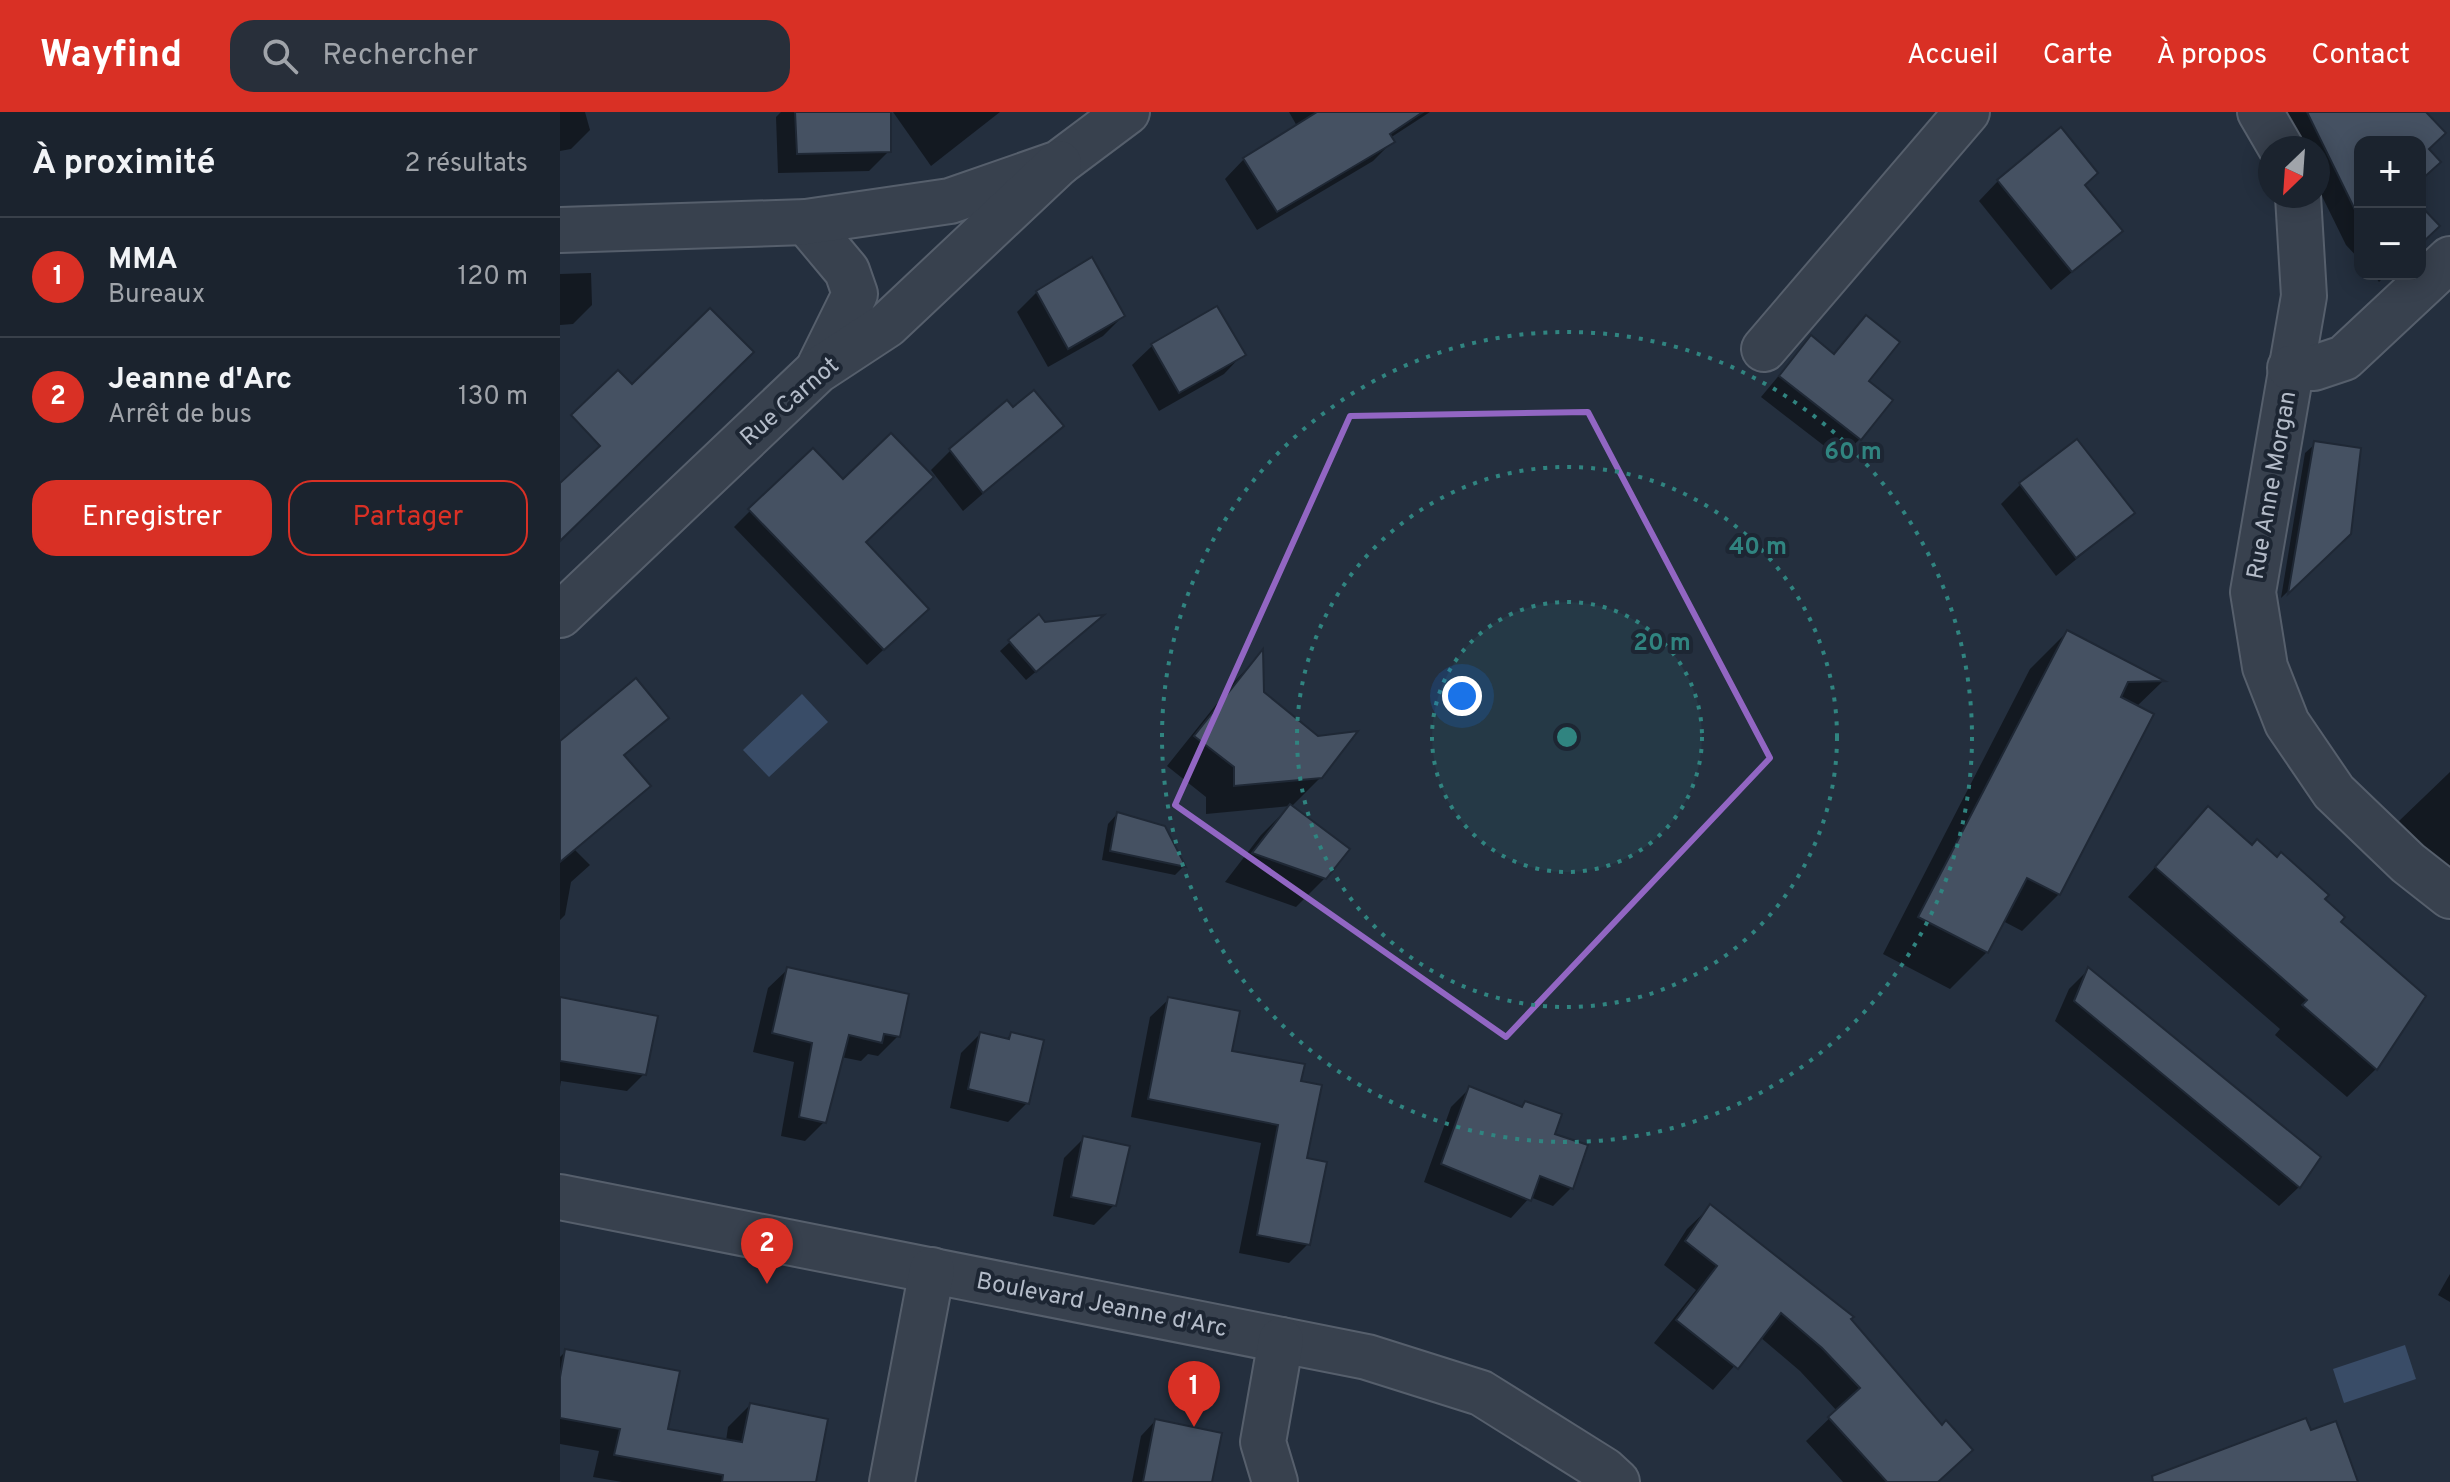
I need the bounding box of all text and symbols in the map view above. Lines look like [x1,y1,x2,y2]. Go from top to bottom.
search box [230,20,790,92]
text: Wayfind [40,32,182,81]
icon: search [258,34,302,78]
text: Rechercher [322,38,478,75]
text: Accueil [1907,38,1999,74]
text: Carte [2043,38,2113,74]
text: À propos [2157,38,2267,74]
text: Contact [2311,38,2410,74]
north arrow [2258,136,2330,208]
map controls [2354,136,2426,280]
button: + [2354,136,2426,208]
text: À proximité [32,143,215,186]
text: 2 résultats [404,148,528,181]
button: − [2354,208,2426,280]
text: MMA [108,242,178,279]
text: 1 [53,261,63,294]
text: 120 m [458,261,528,294]
text: Bureaux [108,279,205,312]
street label: Rue Carnot [735,351,846,454]
text: Jeanne d'Arc [108,362,292,399]
text: 2 [50,381,66,414]
text: 130 m [458,381,528,414]
street label: Rue Anne Morgan [2242,389,2304,582]
text: Arrêt de bus [108,399,252,432]
text: 60 m [1824,438,1882,468]
button: Enregistrer [32,480,272,556]
button: Partager [288,480,528,556]
text: 40 m [1729,533,1787,563]
text: 20 m [1633,629,1691,659]
your location [1442,676,1482,716]
centre of rings [1553,723,1581,751]
pin: 2 [741,1218,793,1284]
street label: Boulevard Jeanne d'Arc [974,1267,1230,1345]
pin: 1 [1168,1361,1220,1427]

